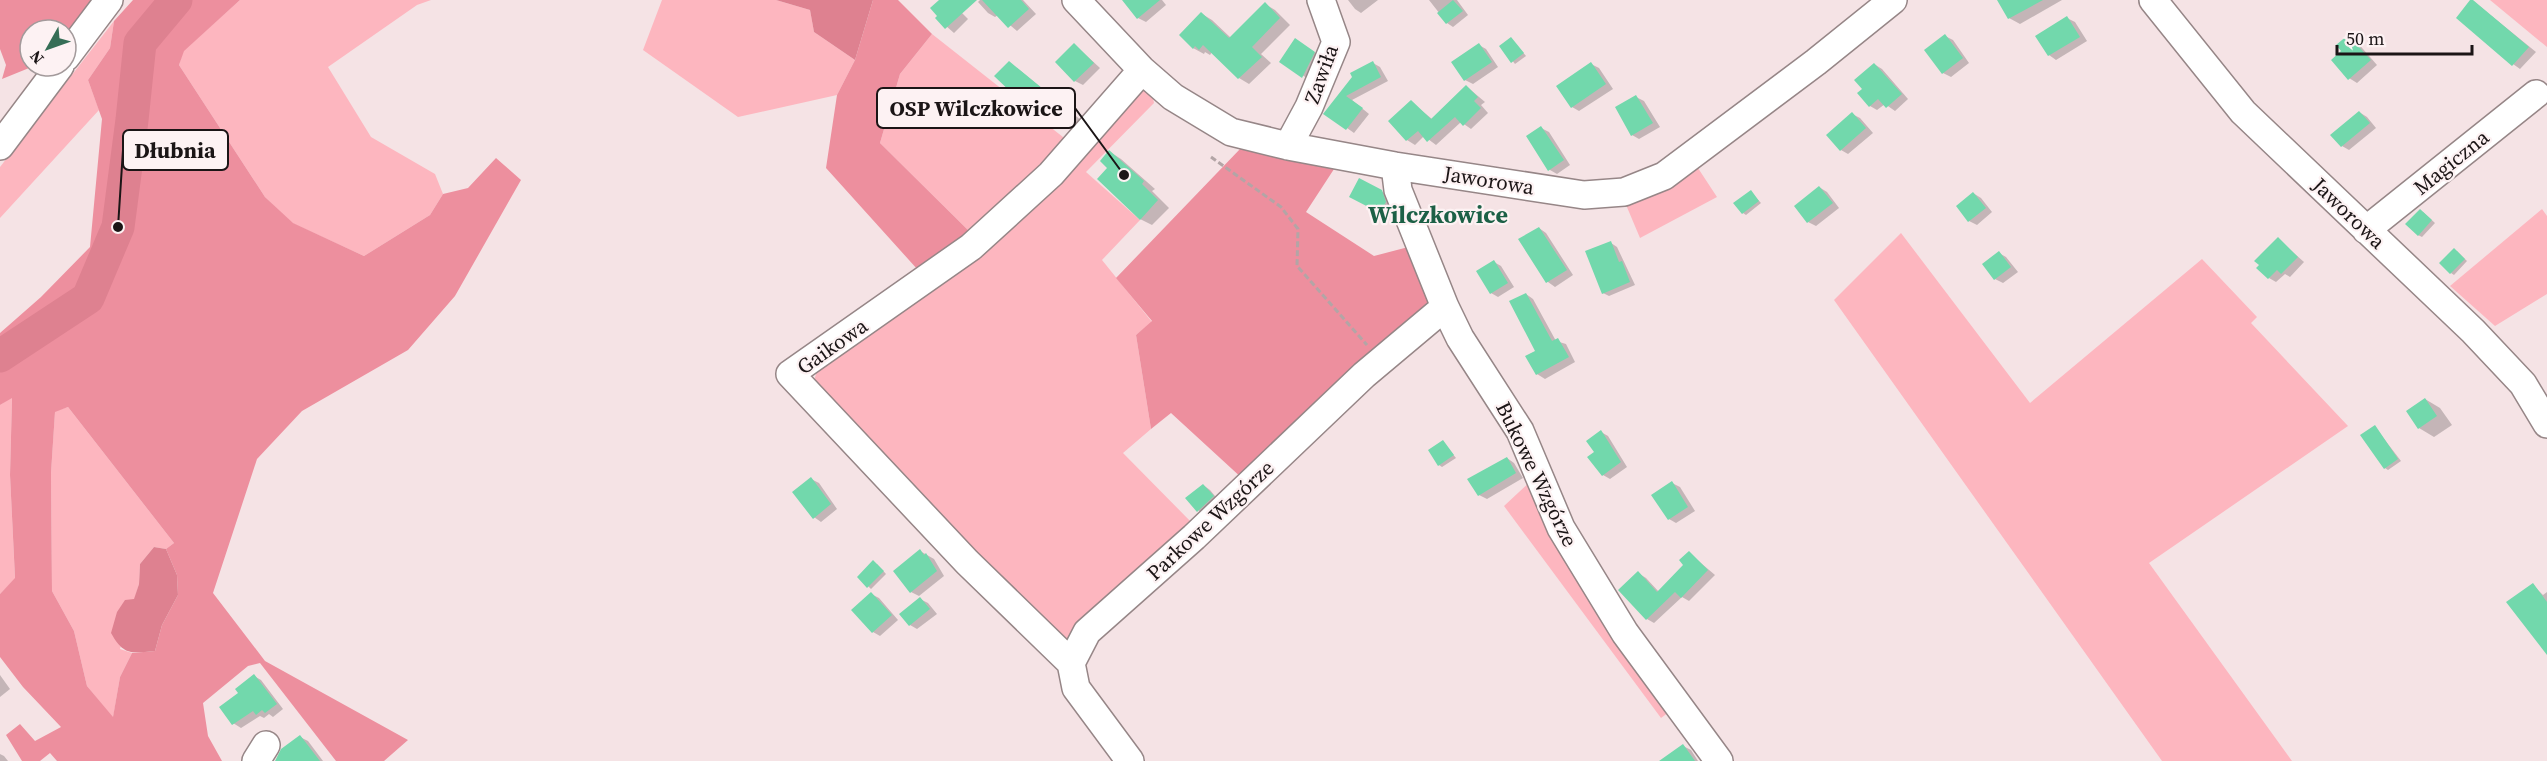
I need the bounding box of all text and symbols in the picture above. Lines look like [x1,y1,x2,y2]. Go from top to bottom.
north arrow [18,18,78,78]
scale bar [2337,18,2472,56]
text: 50 m [2346,26,2384,51]
street label: Zawiła [1297,40,1345,108]
text: N [24,46,49,69]
callout: OSP Wilczkowice [877,88,1075,128]
text: OSP Wilczkowice [889,93,1063,123]
street label: Magiczna [2407,122,2495,201]
callout: Dłubnia [123,130,228,170]
text: Dłubnia [134,135,216,165]
street label: Jaworowa [1441,158,1537,202]
street label: Jaworowa [2305,170,2392,255]
district label: Wilczkowice [1368,198,1508,231]
street label: Gaikowa [791,311,873,381]
street label: Bukowe Wzgórze [1489,397,1585,551]
street label: Parkowe Wzgórze [1140,453,1280,587]

